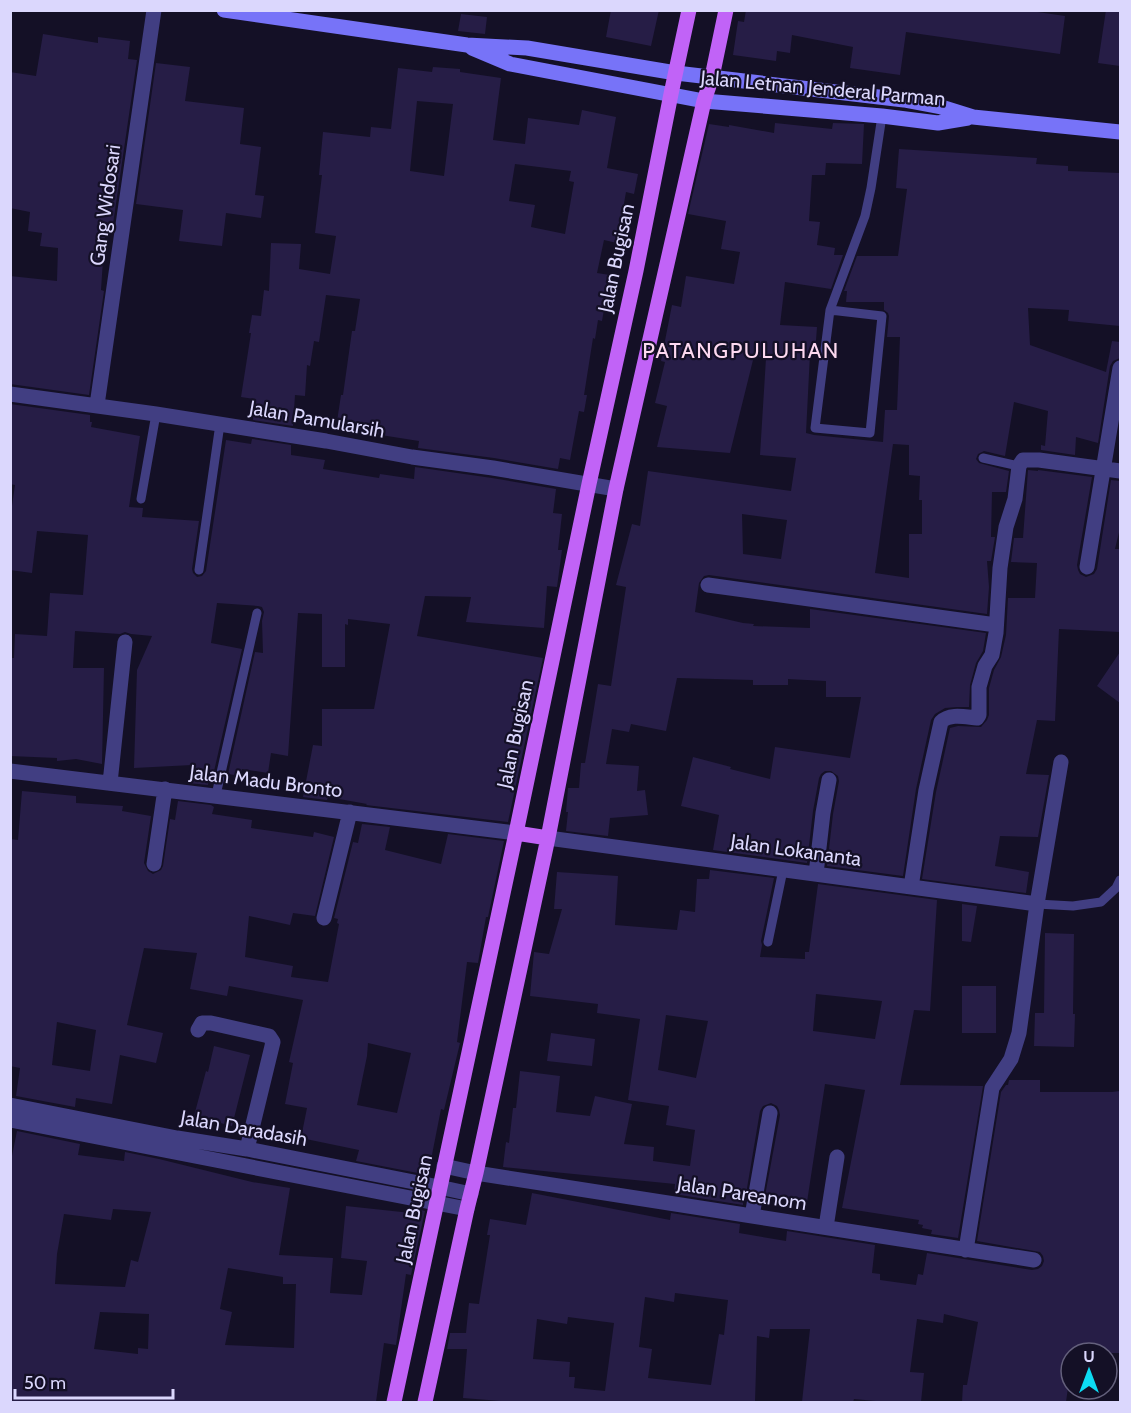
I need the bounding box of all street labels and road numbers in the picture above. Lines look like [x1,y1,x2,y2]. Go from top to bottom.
street label: Jalan Letnan Jenderal Parman [699,65,946,111]
street label: Gang Widosari [85,143,125,267]
street label: Jalan Bugisan [593,201,639,316]
street label: Jalan Pamularsih [246,395,387,443]
street label: Jalan Bugisan [492,677,538,792]
street label: Jalan Madu Bronto [187,760,344,802]
street label: Jalan Lokananta [728,829,863,871]
street label: Jalan Daradasih [178,1105,309,1151]
street label: Jalan Bugisan [391,1152,437,1267]
street label: Jalan Pareanom [674,1171,809,1215]

